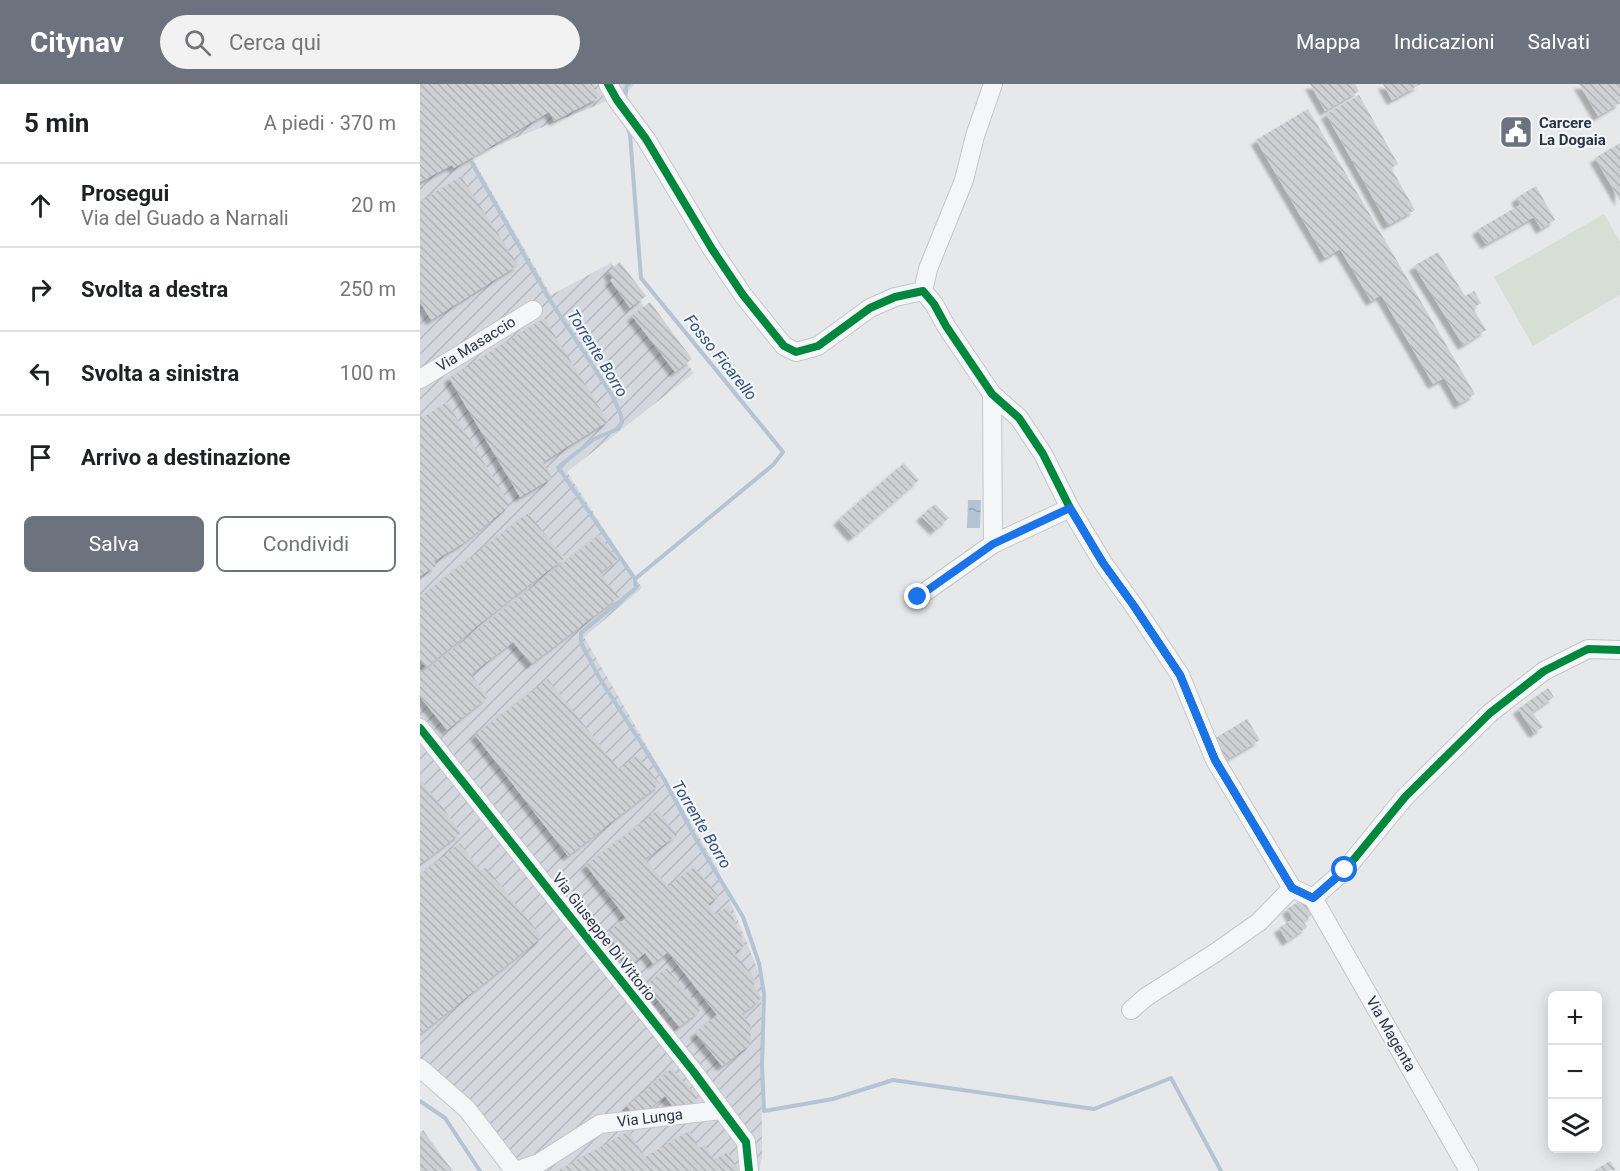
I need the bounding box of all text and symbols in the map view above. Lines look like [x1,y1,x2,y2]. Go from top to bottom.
search box [160,15,580,69]
text: Citynav [30,26,124,59]
icon: search [181,26,214,59]
text: Cerca qui [229,30,321,55]
text: Mappa [1296,30,1361,54]
text: Indicazioni [1394,30,1495,54]
text: Salvati [1528,30,1590,54]
text: 5 min [24,108,89,138]
text: A piedi · 370 m [264,111,396,135]
public building icon: Carcere La Dogaia [1498,114,1534,150]
place label: Carcere La Dogaia [1539,114,1606,149]
text: Prosegui [81,181,169,206]
icon: ahead [24,189,57,222]
text: 20 m [351,193,396,217]
text: Via del Guado a Narnali [81,206,289,230]
icon: right [24,273,57,306]
text: Svolta a destra [81,277,228,302]
text: 250 m [340,277,396,301]
water label: Torrente Borro [563,306,632,401]
water label: Fosso Ficarello [680,311,761,404]
street label: Via Masaccio [433,312,519,376]
icon: left [24,357,57,390]
text: Svolta a sinistra [81,361,239,386]
text: 100 m [340,361,396,385]
icon: arrive [24,441,57,474]
text: Arrivo a destinazione [81,445,290,470]
button: Salva [24,516,204,572]
button: Condividi [216,516,396,572]
route end [904,583,930,609]
water label: Torrente Borro [668,777,735,872]
route start [1331,856,1357,882]
street label: Via Giuseppe Di Vittorio [548,869,660,1005]
map controls [1548,991,1602,1153]
button: + [1548,991,1602,1045]
street label: Via Magenta [1362,993,1420,1075]
button: − [1548,1045,1602,1099]
button: layers [1548,1099,1602,1153]
street label: Via Lunga [616,1105,684,1131]

